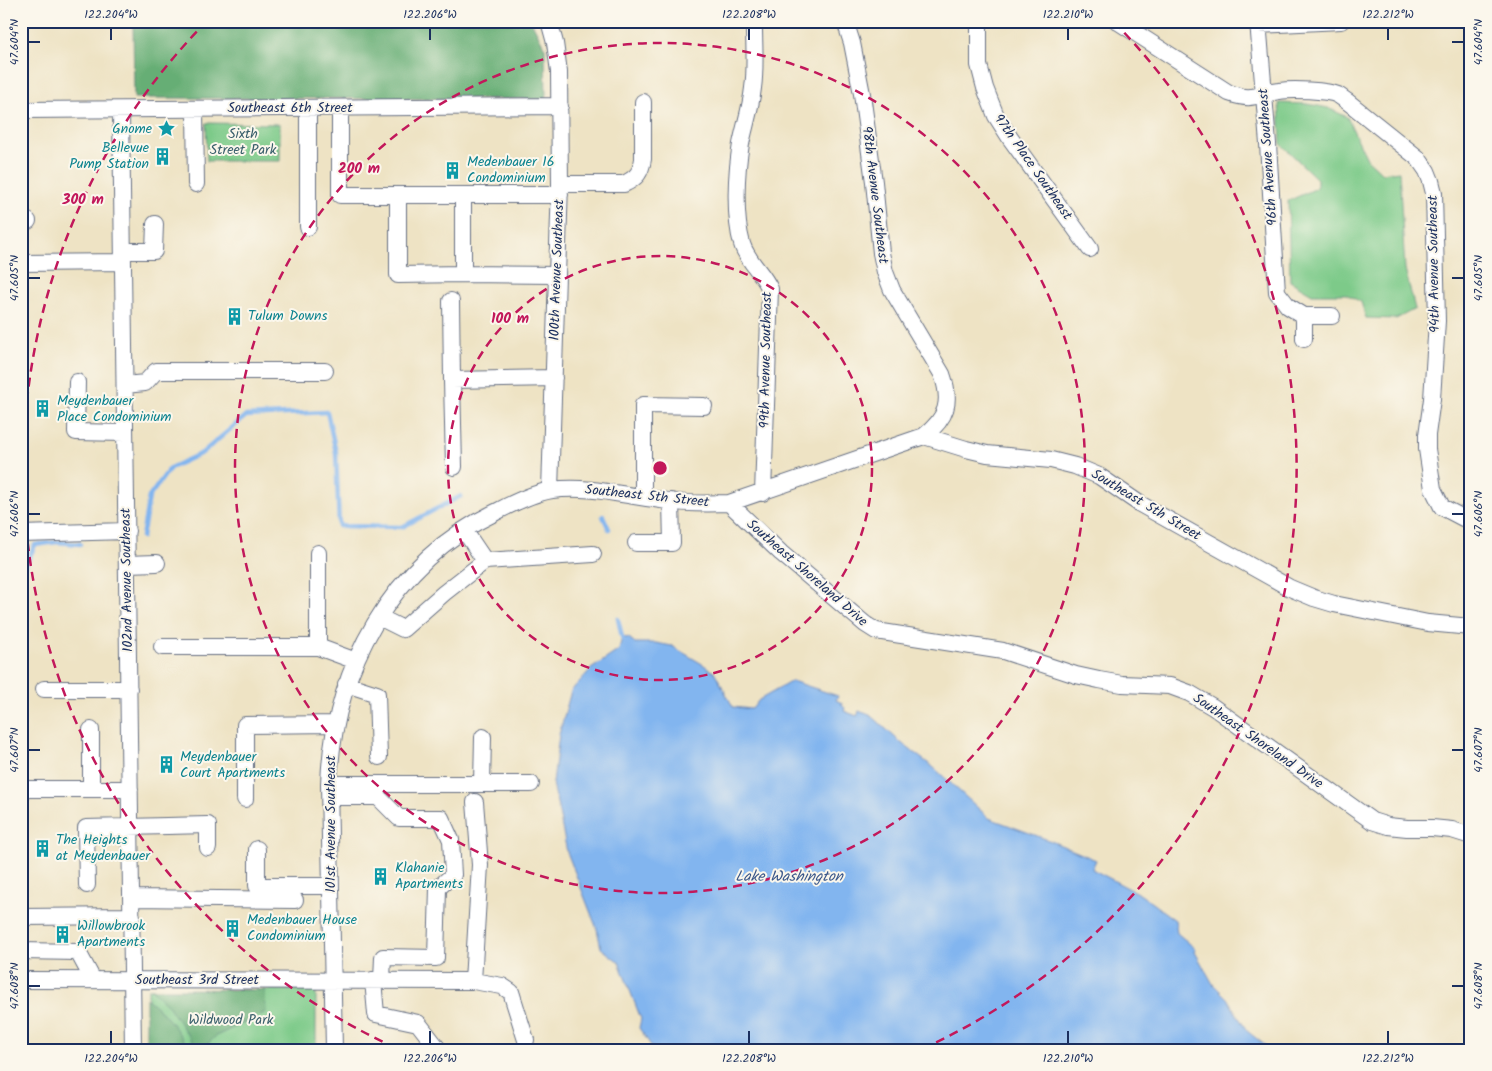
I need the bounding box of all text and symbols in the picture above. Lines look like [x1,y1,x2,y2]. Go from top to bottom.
text: 122.204°W [84,5,138,24]
text: 122.206°W [403,5,457,24]
text: 122.208°W [722,5,776,24]
text: 122.210°W [1043,5,1093,24]
text: 122.212°W [1362,5,1414,24]
text: 47.604°N [5,19,24,65]
text: 47.604°N [1469,19,1488,65]
street label: 96th Avenue Southeast [1252,87,1284,226]
street label: Southeast 6th Street [227,97,353,119]
street label: 97th Place Southeast [988,109,1078,225]
place label: Gnome [112,118,153,140]
place icon: Gnome [156,119,176,139]
park label: Sixth Street Park [210,123,277,161]
street label: 98th Avenue Southeast [856,125,894,266]
place label: Bellevue Pump Station [69,137,150,175]
building icon: Bellevue Pump Station [153,146,173,166]
place label: Medenbauer 16 Condominium [467,151,554,189]
text: 200 m [338,157,380,181]
building icon: Medenbauer 16 Condominium [443,160,463,180]
text: 300 m [61,188,104,212]
street label: 94th Avenue Southeast [1422,194,1446,333]
street label: 100th Avenue Southeast [544,198,570,341]
text: 47.605°N [5,255,24,301]
text: 47.605°N [1469,255,1488,301]
street label: 99th Avenue Southeast [754,291,778,429]
place label: Tulum Downs [248,305,327,327]
building icon: Tulum Downs [224,306,244,326]
text: 100 m [491,307,529,331]
place label: Meydenbauer Place Condominium [57,390,171,428]
building icon: Meydenbauer Place Condominium [33,399,53,419]
centre of rings [651,459,669,477]
street label: Southeast 5th Street [1087,463,1206,547]
street label: Southeast 5th Street [584,479,711,514]
text: 47.606°N [5,491,24,537]
text: 47.606°N [1469,491,1488,537]
street label: 102nd Avenue Southeast [115,507,139,652]
street label: Southeast Shoreland Drive [741,514,873,633]
street label: Southeast Shoreland Drive [1188,688,1328,795]
text: 47.607°N [5,727,24,773]
text: 47.607°N [1469,727,1488,773]
place label: Meydenbauer Court Apartments [180,746,285,784]
building icon: Meydenbauer Court Apartments [156,755,176,775]
street label: 101st Avenue Southeast [320,755,342,893]
place label: The Heights at Meydenbauer [56,829,151,867]
building icon: The Heights at Meydenbauer [32,838,52,858]
place label: Klahanie Apartments [395,857,463,895]
water label: Lake Washington [735,865,844,889]
building icon: Klahanie Apartments [371,866,391,886]
place label: Medenbauer House Condominium [247,909,358,947]
place label: Willowbrook Apartments [77,915,146,953]
building icon: Medenbauer House Condominium [223,918,243,938]
building icon: Willowbrook Apartments [53,924,73,944]
text: 47.608°N [5,962,24,1010]
text: 47.608°N [1469,962,1488,1010]
street label: Southeast 3rd Street [135,969,260,991]
park label: Wildwood Park [189,1009,274,1031]
text: 122.204°W [84,1049,138,1068]
text: 122.206°W [403,1049,457,1068]
text: 122.208°W [722,1049,776,1068]
text: 122.210°W [1043,1049,1093,1068]
text: 122.212°W [1362,1049,1414,1068]

